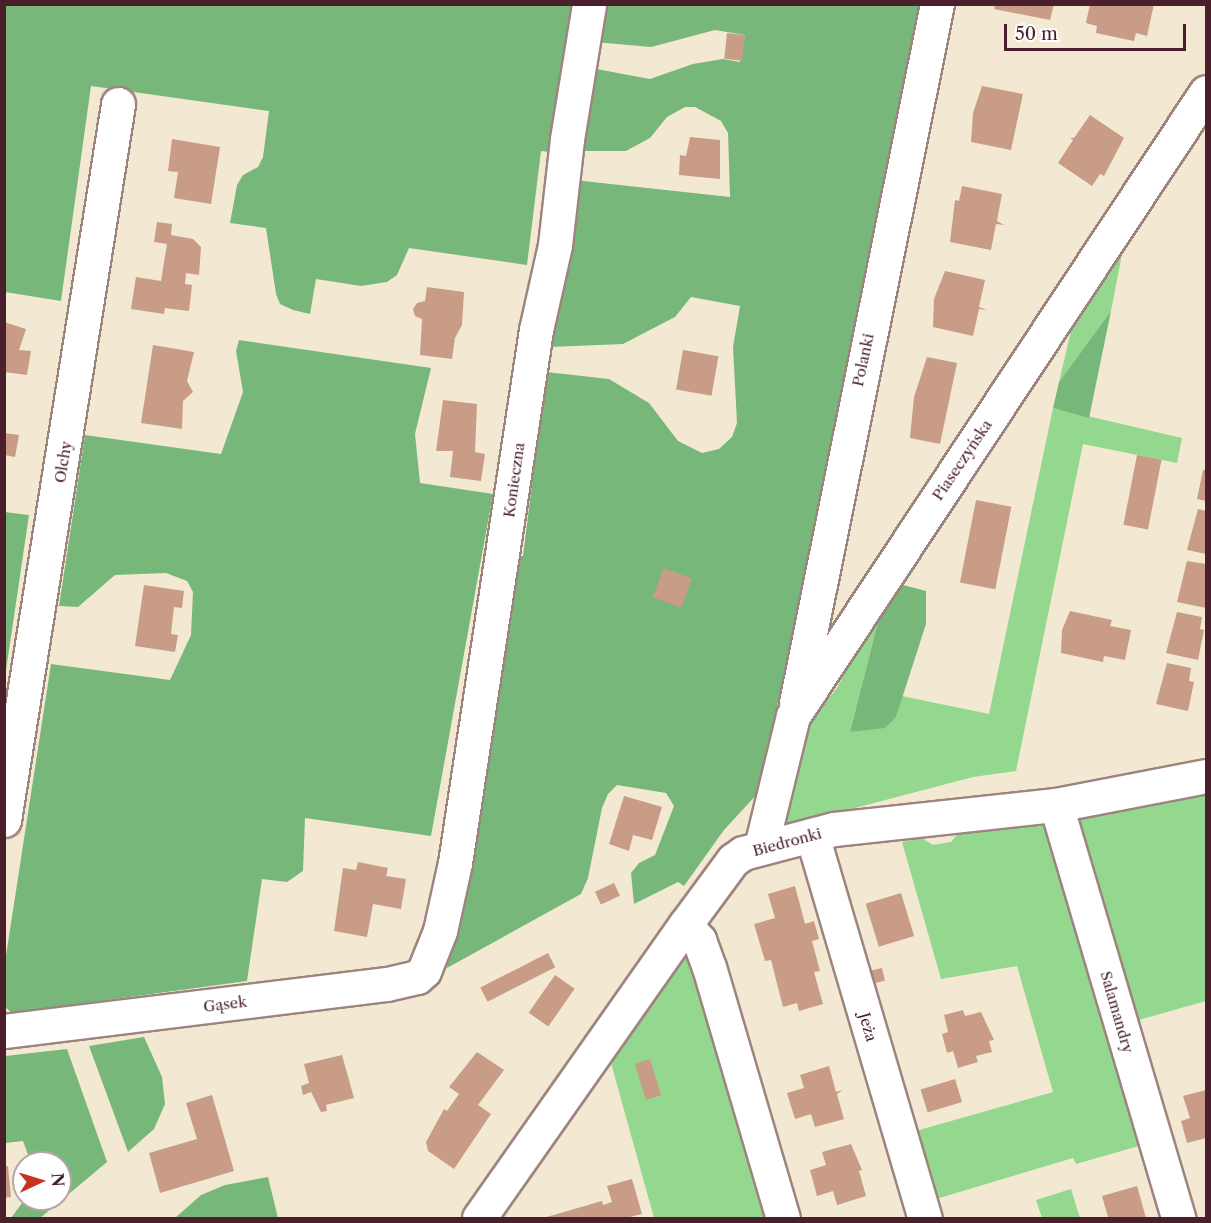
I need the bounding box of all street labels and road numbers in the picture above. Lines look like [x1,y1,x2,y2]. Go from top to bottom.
street label: Polanki [849,332,877,388]
street label: Piaseczyńska [928,416,996,504]
street label: Olchy [51,440,75,484]
street label: Konieczna [500,441,528,519]
street label: Biedronki [751,824,823,860]
street label: Salamandry [1097,969,1137,1055]
street label: Gąsek [202,992,248,1016]
street label: Jeża [855,1011,881,1043]

